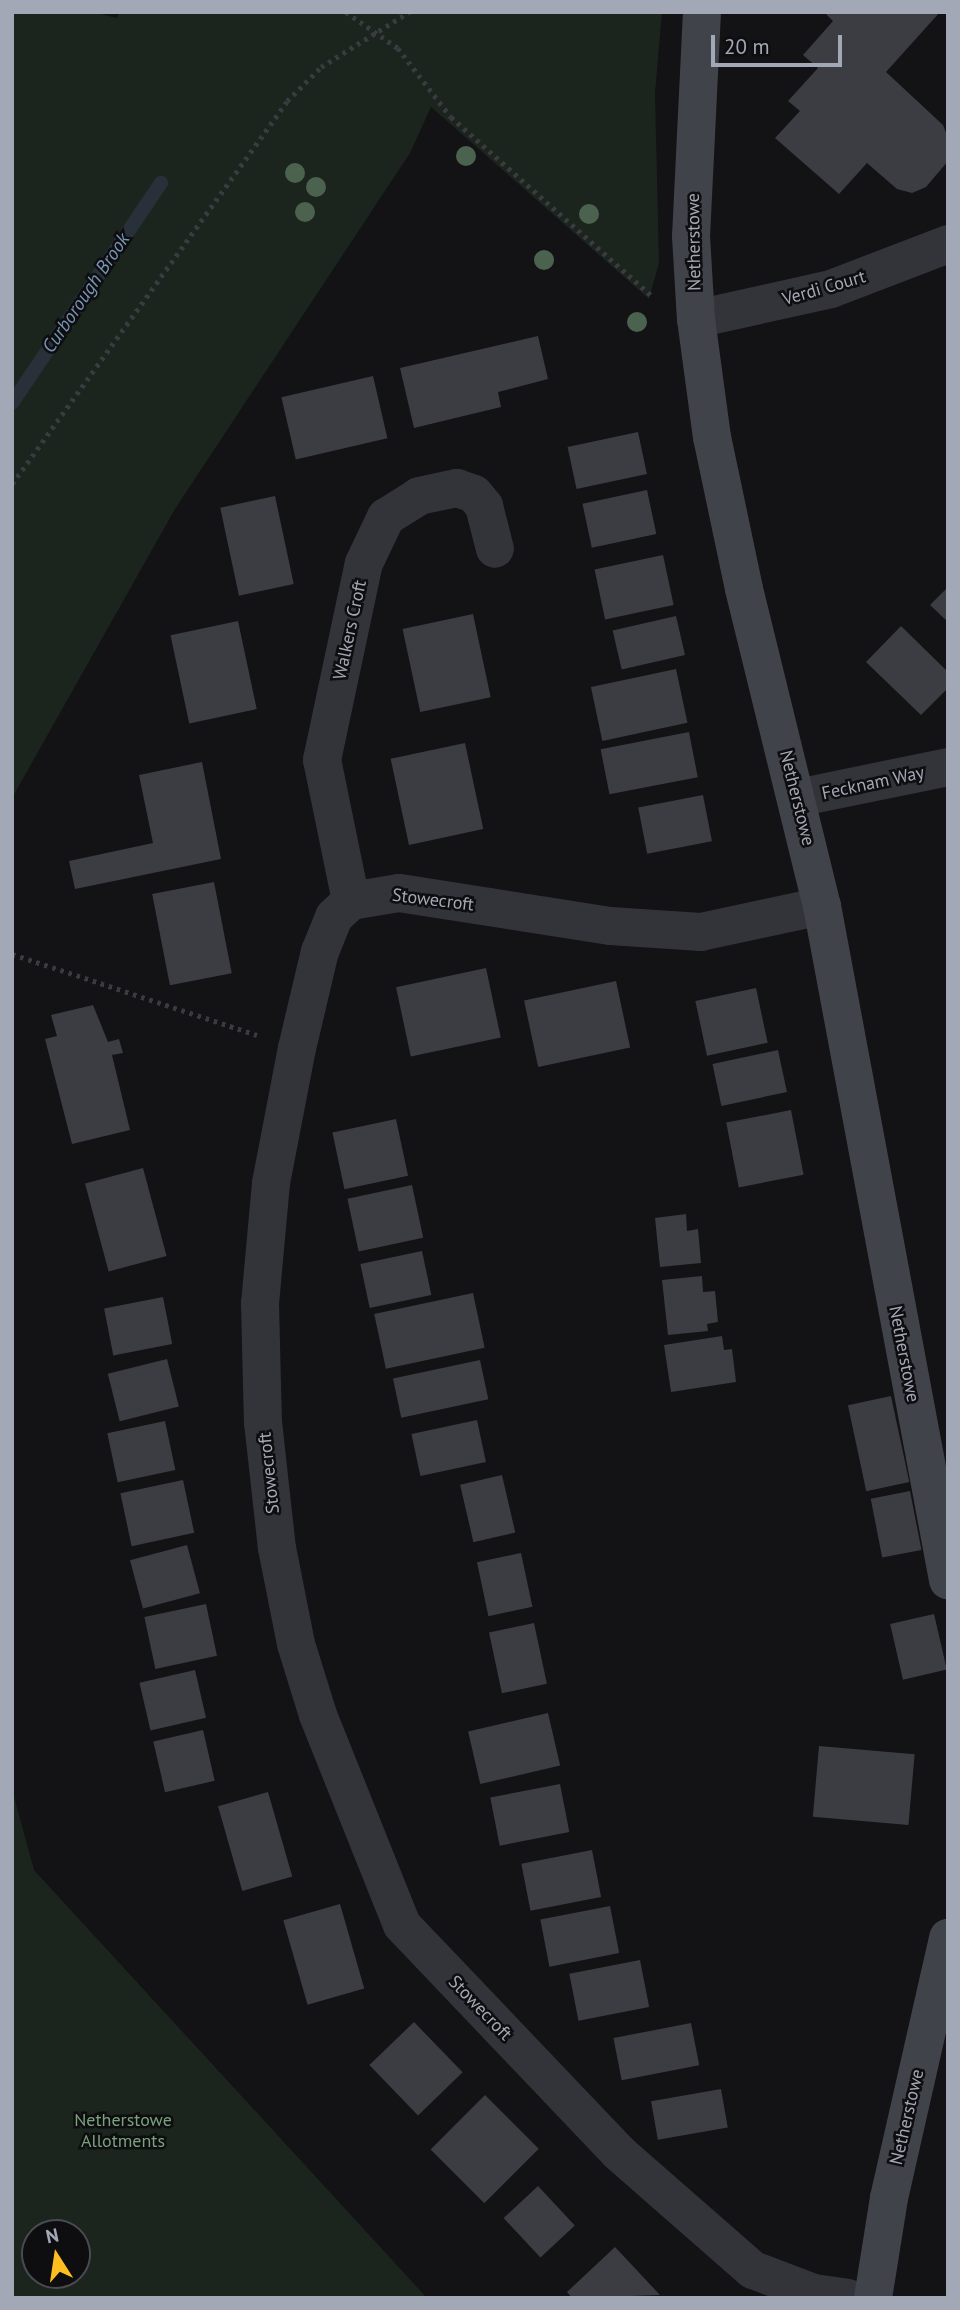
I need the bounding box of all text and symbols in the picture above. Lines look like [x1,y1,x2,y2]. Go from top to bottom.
scale bar [715,21,846,65]
text: 20 m [724,33,770,60]
street label: Netherstowe [682,193,706,291]
water label: Curborough Brook [38,229,134,357]
street label: Verdi Court [780,266,868,310]
street label: Walkers Croft [329,578,371,682]
street label: Netherstowe [775,748,819,848]
street label: Fecknam Way [820,762,926,804]
street label: Stowecroft [391,884,475,916]
street label: Netherstowe [884,1304,924,1404]
street label: Stowecroft [254,1431,284,1515]
street label: Stowecroft [444,1971,516,2045]
street label: Netherstowe [886,2067,928,2167]
park label: Netherstowe Allotments [74,2110,172,2152]
north arrow [21,2219,91,2289]
text: N [43,2222,61,2248]

